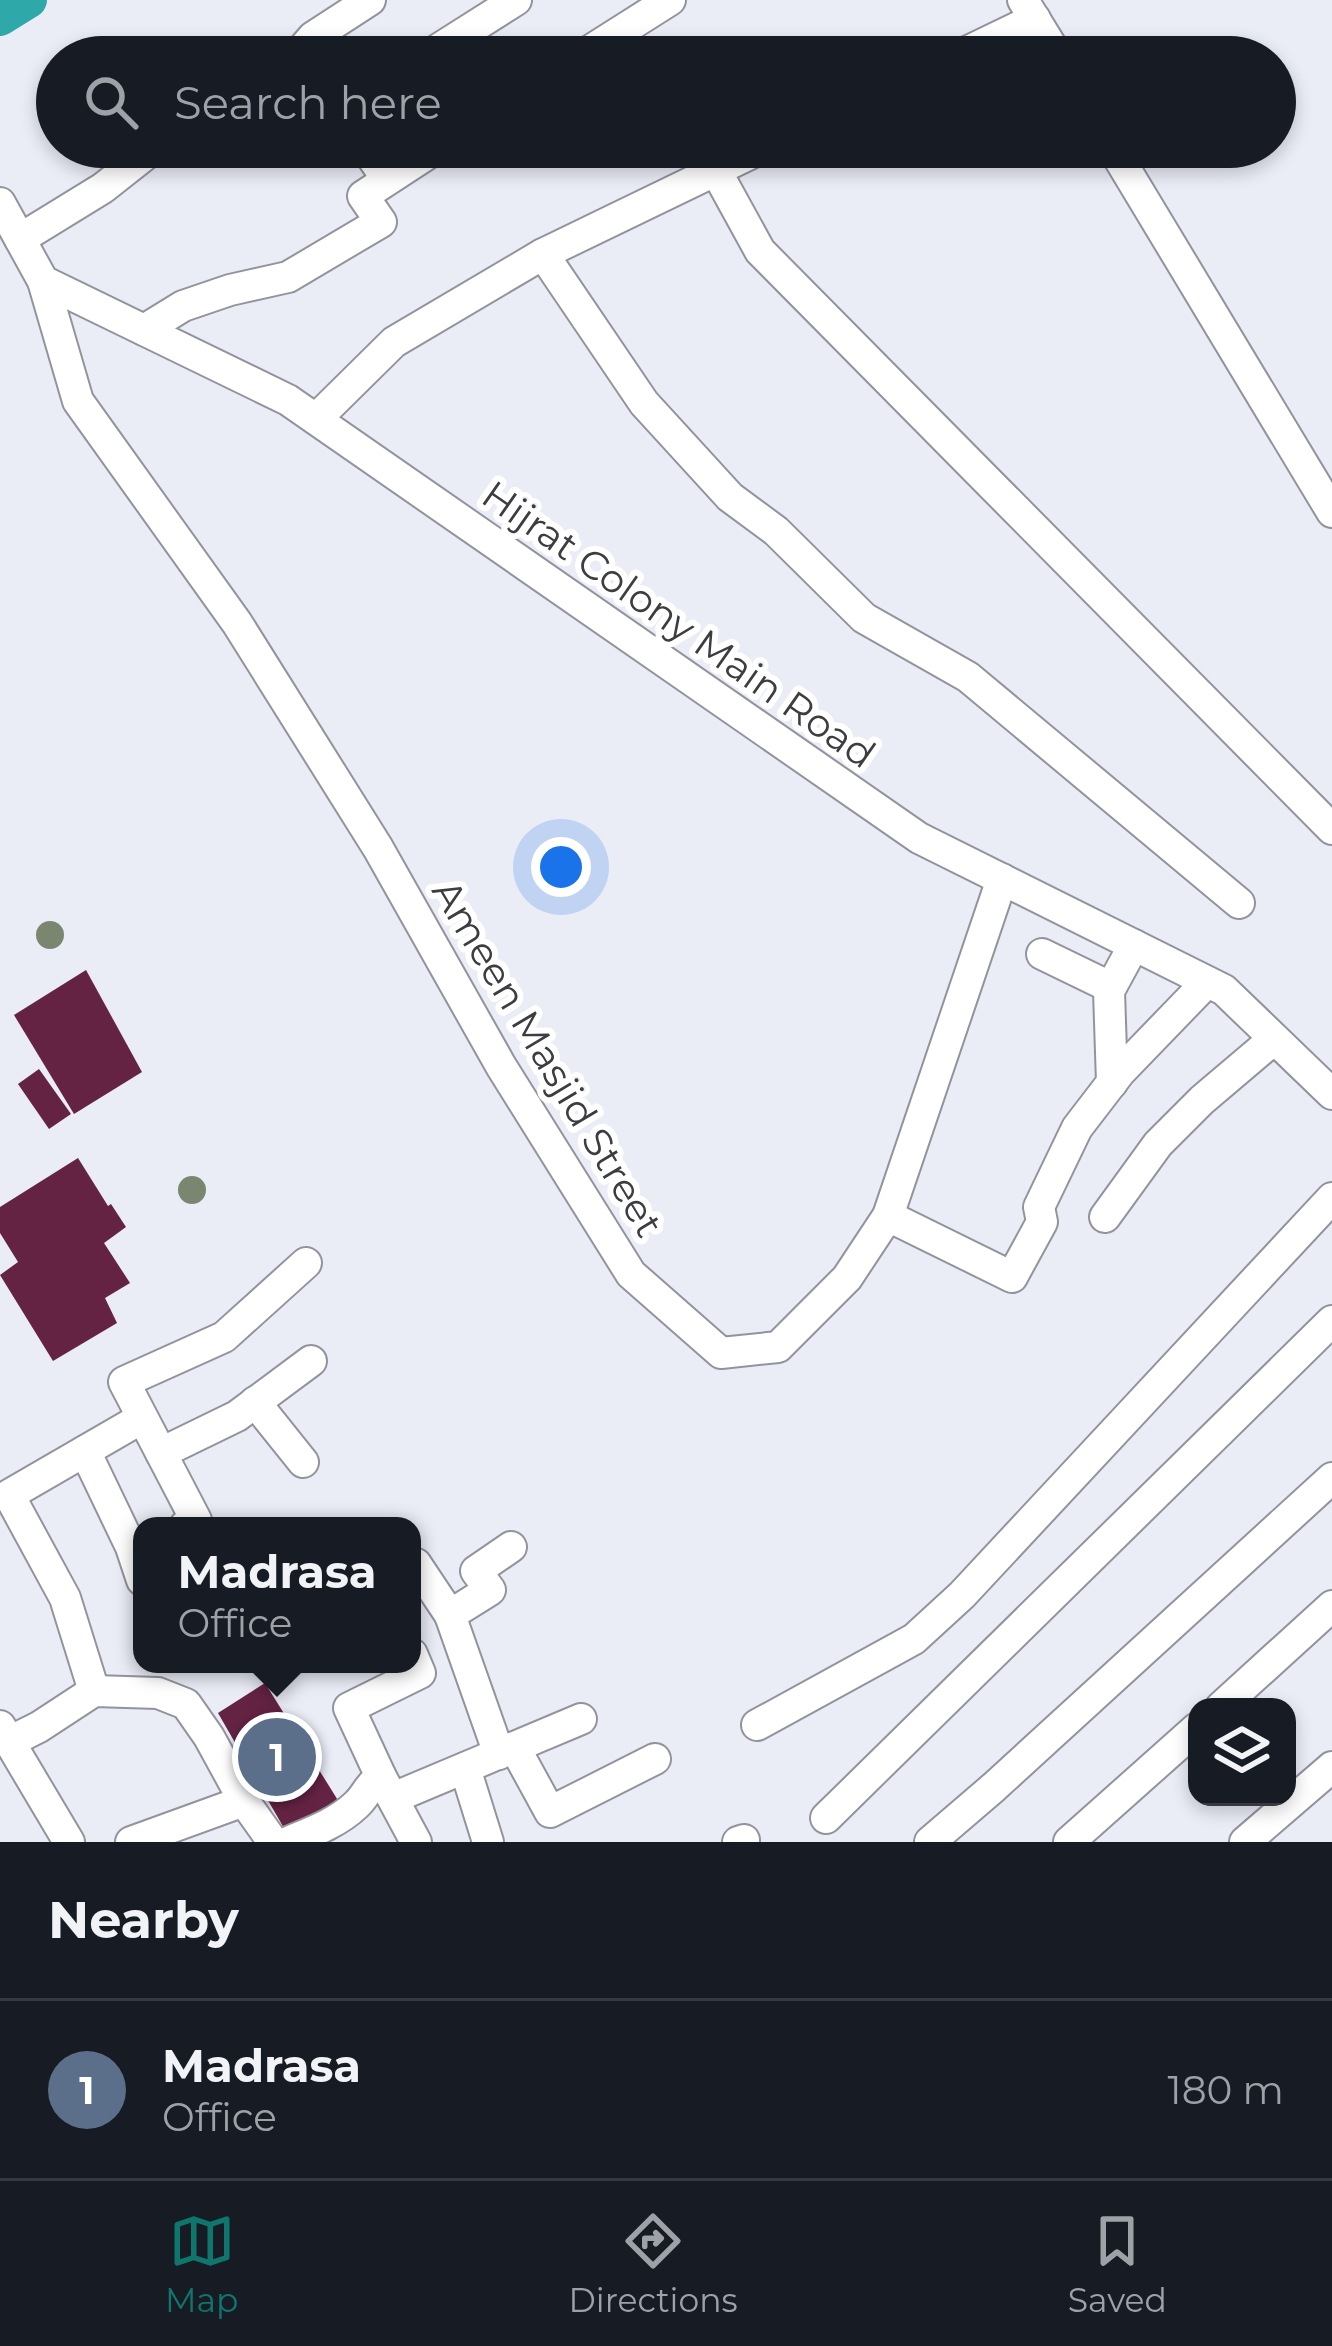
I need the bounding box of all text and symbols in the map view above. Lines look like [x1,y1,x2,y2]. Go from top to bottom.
search box [36,36,1296,168]
icon: search [78,69,144,135]
text: Search here [174,75,442,130]
street label: Hijrat Colony Main Road [473,470,885,778]
your location [531,837,591,897]
street label: Ameen Masjid Street [422,871,674,1245]
popup [133,1517,421,1673]
text: Madrasa [177,1544,377,1599]
text: Office [177,1599,292,1647]
map controls [1188,1698,1296,1806]
button: layers [1188,1698,1296,1806]
pin: 1 [238,1712,316,1802]
text: Nearby [48,1889,239,1951]
text: Madrasa [162,2038,361,2093]
text: 1 [79,2066,95,2114]
text: 180 m [1168,2066,1284,2114]
text: Office [162,2093,277,2141]
tab: Map [165,2208,238,2320]
tab: Directions [569,2208,738,2320]
tab: Saved [1068,2208,1167,2320]

